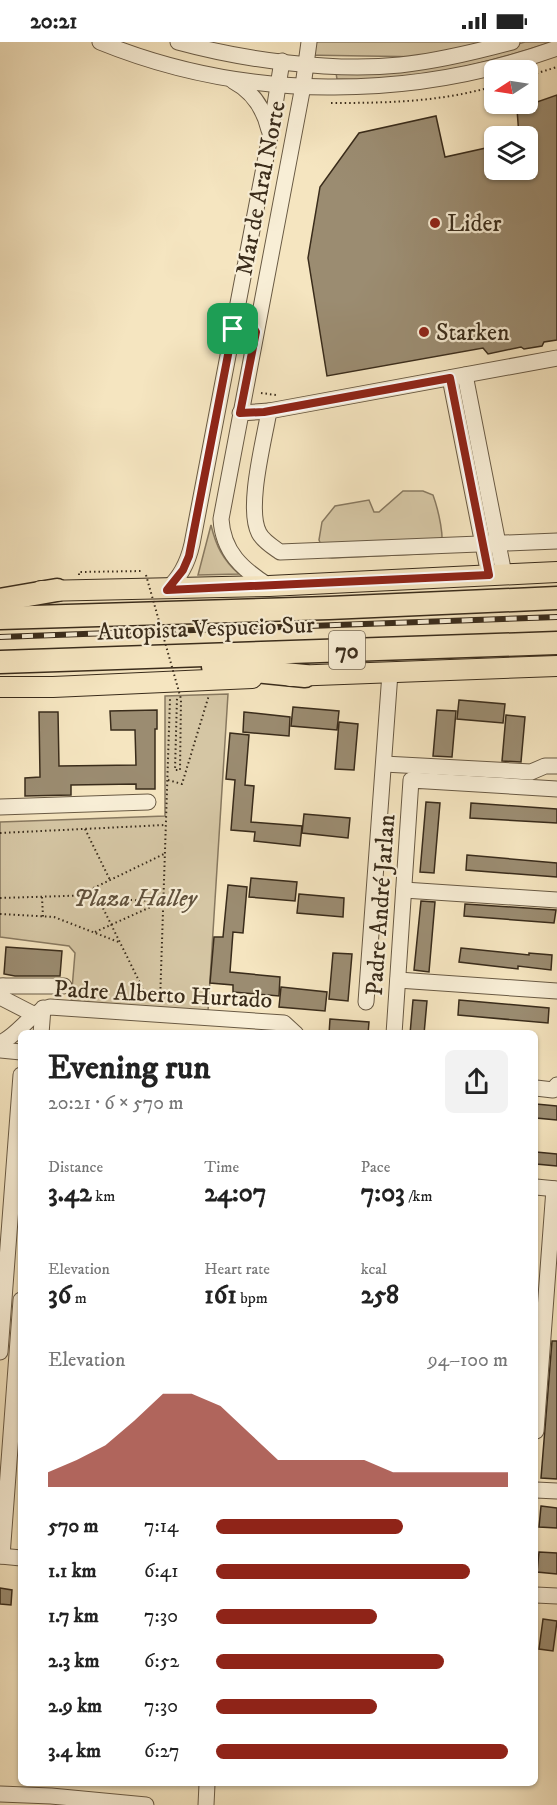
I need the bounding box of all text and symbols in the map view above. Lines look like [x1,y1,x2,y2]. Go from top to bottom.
text: 20:21 [30,8,77,35]
north arrow [484,60,538,114]
map controls [484,60,538,180]
street label: Mar de Aral Norte [229,98,293,278]
button: layers [484,126,538,180]
place label: Lider [447,209,501,239]
marker: Lider [428,216,442,230]
pin [207,303,258,354]
icon: arrive [216,312,249,345]
place label: Starken [436,318,510,348]
marker: Starken [417,325,431,339]
street label: Autopista Vespucio Sur [97,610,315,648]
road number: 70 [329,631,365,669]
street label: Padre André Jarlan [360,813,402,997]
park label: Plaza Halley [73,884,198,914]
street label: Padre Alberto Hurtado [53,974,273,1016]
text: Evening run [48,1048,210,1089]
button: share [445,1050,508,1113]
text: 20:21 · 6 × 570 m [48,1091,183,1116]
text: Distance [48,1157,103,1177]
text: Time [204,1157,239,1177]
text: Pace [361,1157,390,1177]
text: 3.42 [48,1177,92,1210]
text: 24:07 [204,1177,267,1210]
text: 7:03 [361,1177,405,1210]
text: km [92,1186,115,1206]
text: /km [405,1186,433,1206]
text: Elevation [48,1259,110,1279]
text: Heart rate [204,1259,270,1279]
text: kcal [361,1259,387,1279]
text: 36 [48,1279,71,1312]
text: 161 [204,1279,237,1312]
text: 258 [361,1279,399,1312]
text: m [71,1288,87,1308]
text: bpm [237,1288,268,1308]
text: Elevation [48,1348,125,1373]
text: 94–100 m [428,1348,508,1373]
text: 570 m [48,1514,99,1539]
text: 7:14 [144,1514,179,1539]
text: 1.1 km [48,1559,97,1584]
text: 6:41 [144,1559,178,1584]
text: 1.7 km [48,1604,99,1629]
text: 7:30 [144,1604,178,1629]
text: 2.3 km [48,1649,100,1674]
text: 6:52 [144,1649,179,1674]
text: 2.9 km [48,1694,102,1719]
text: 7:30 [144,1694,178,1719]
text: 3.4 km [48,1739,101,1764]
text: 6:27 [144,1739,180,1764]

